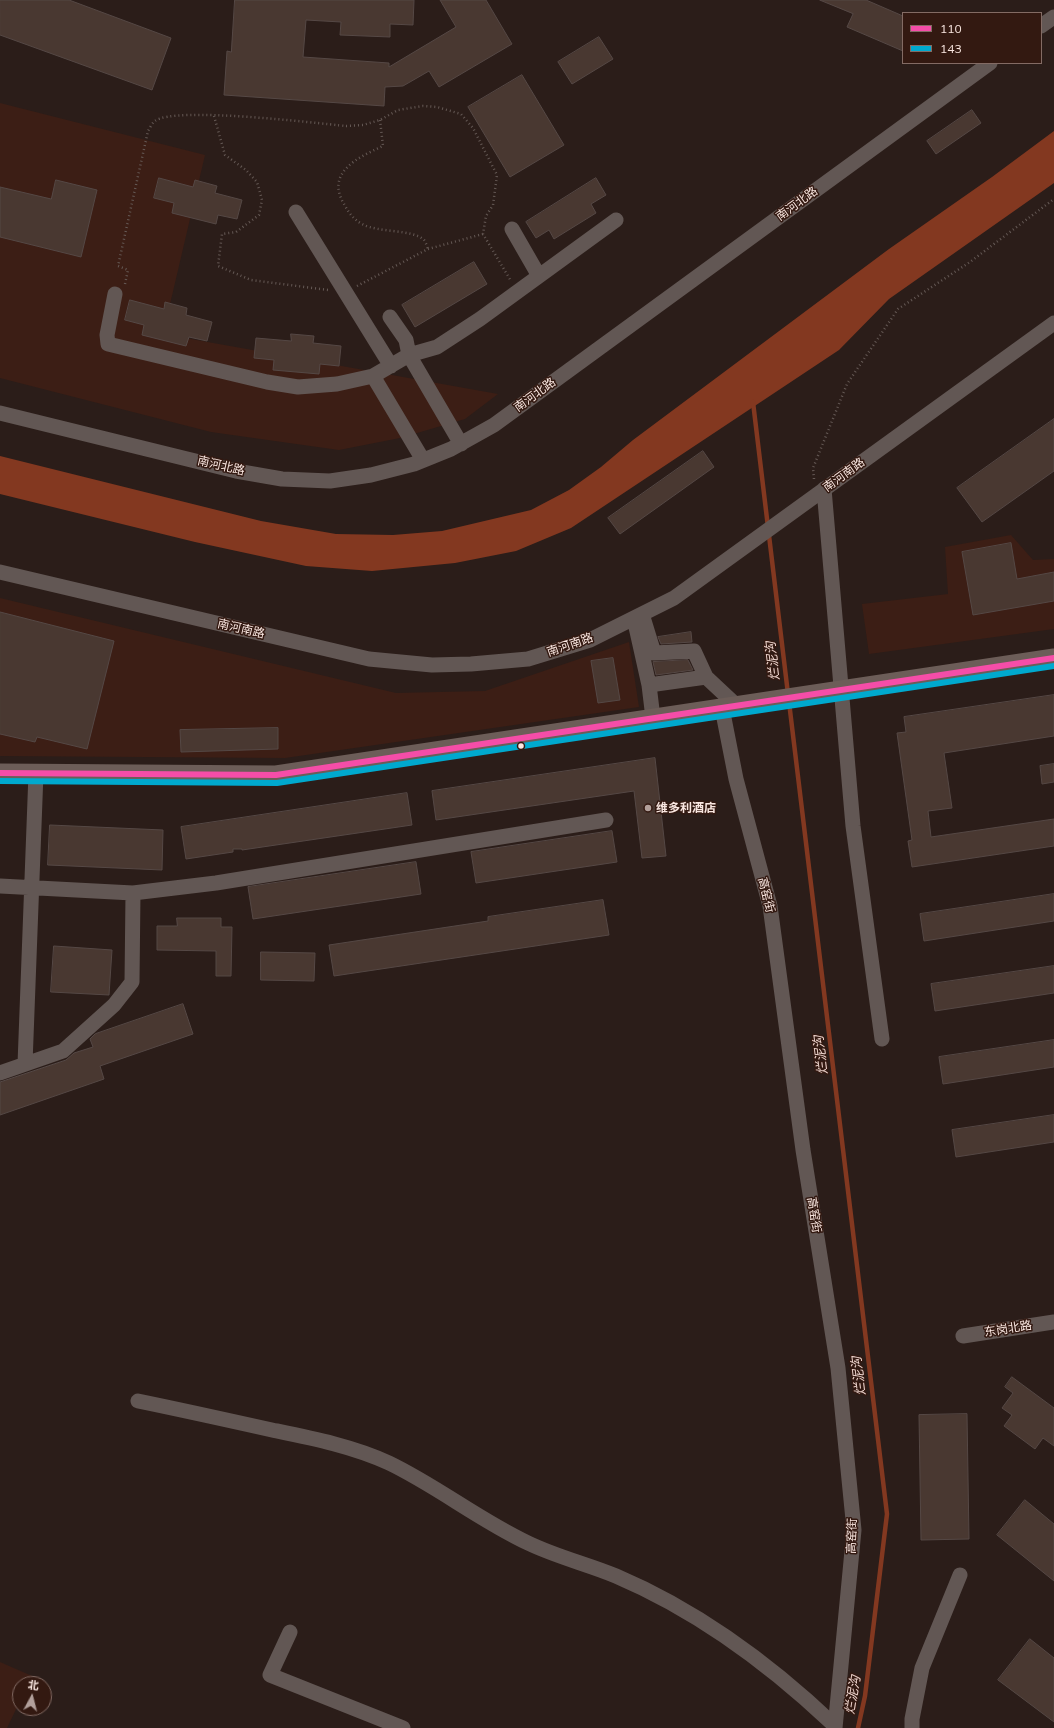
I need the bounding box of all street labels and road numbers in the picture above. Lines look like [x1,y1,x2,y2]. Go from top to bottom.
street label: 南河北路 [773,184,821,224]
street label: 南河北路 [511,375,559,415]
street label: 南河北路 [196,454,246,478]
street label: 南河南路 [820,455,868,495]
street label: 南河南路 [216,617,266,641]
street label: 南河南路 [545,630,595,660]
street label: 高窑街 [755,876,777,914]
street label: 高窑街 [804,1196,824,1234]
street label: 东岗北路 [983,1318,1033,1340]
street label: 高窑街 [844,1518,860,1554]

